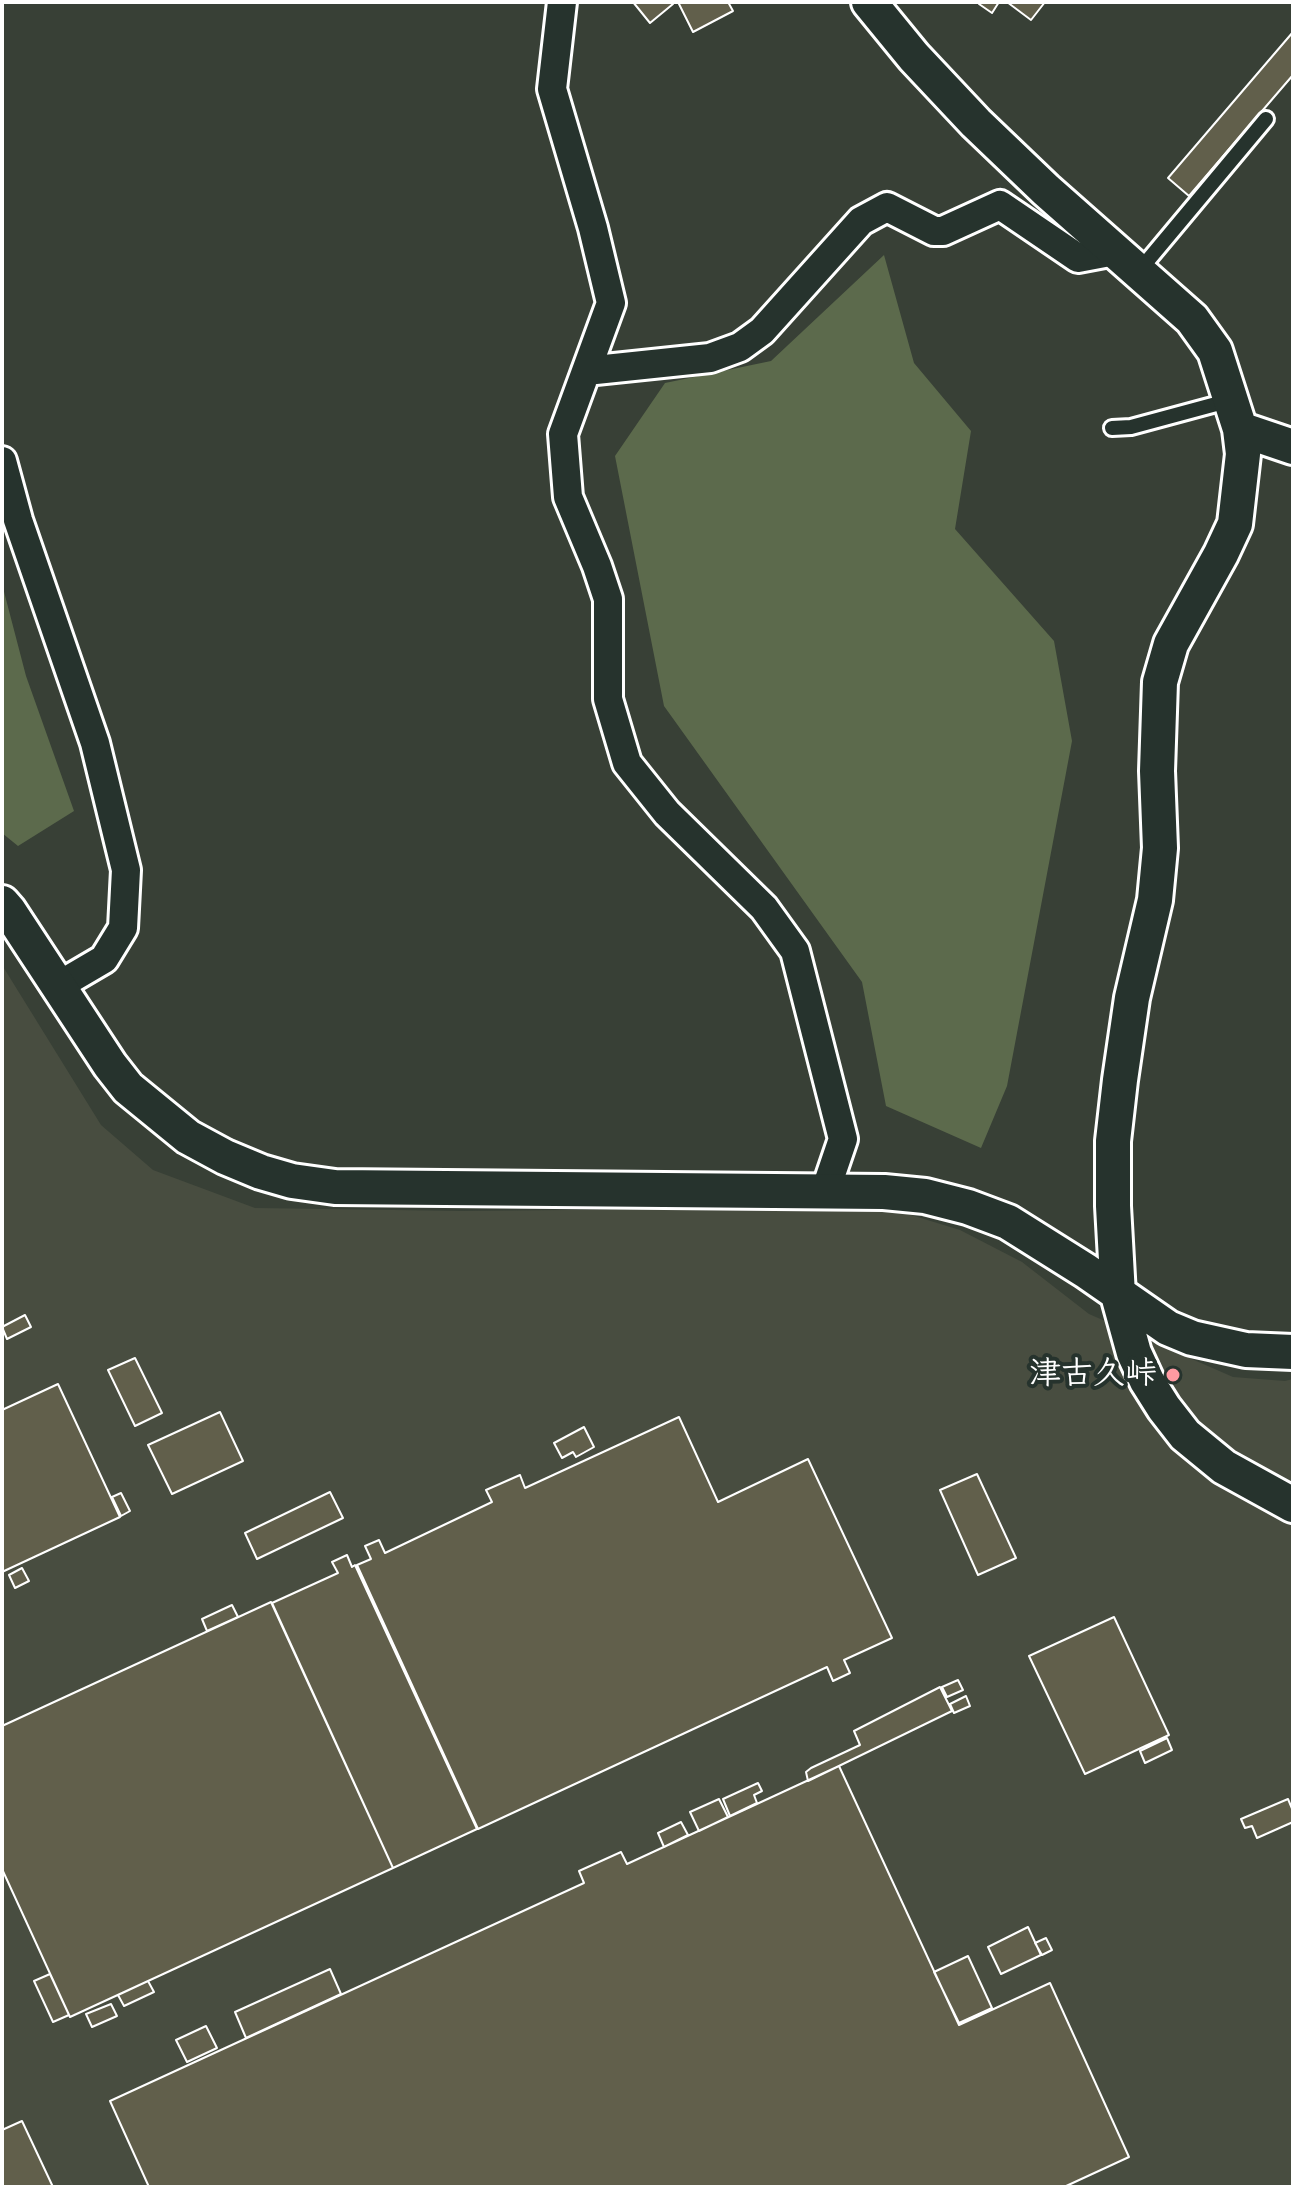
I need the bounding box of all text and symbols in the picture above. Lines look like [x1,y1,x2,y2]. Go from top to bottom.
place label: 津古久峠 [1029,1356,1157,1394]
marker: 津古久峠 [1164,1366,1182,1384]

